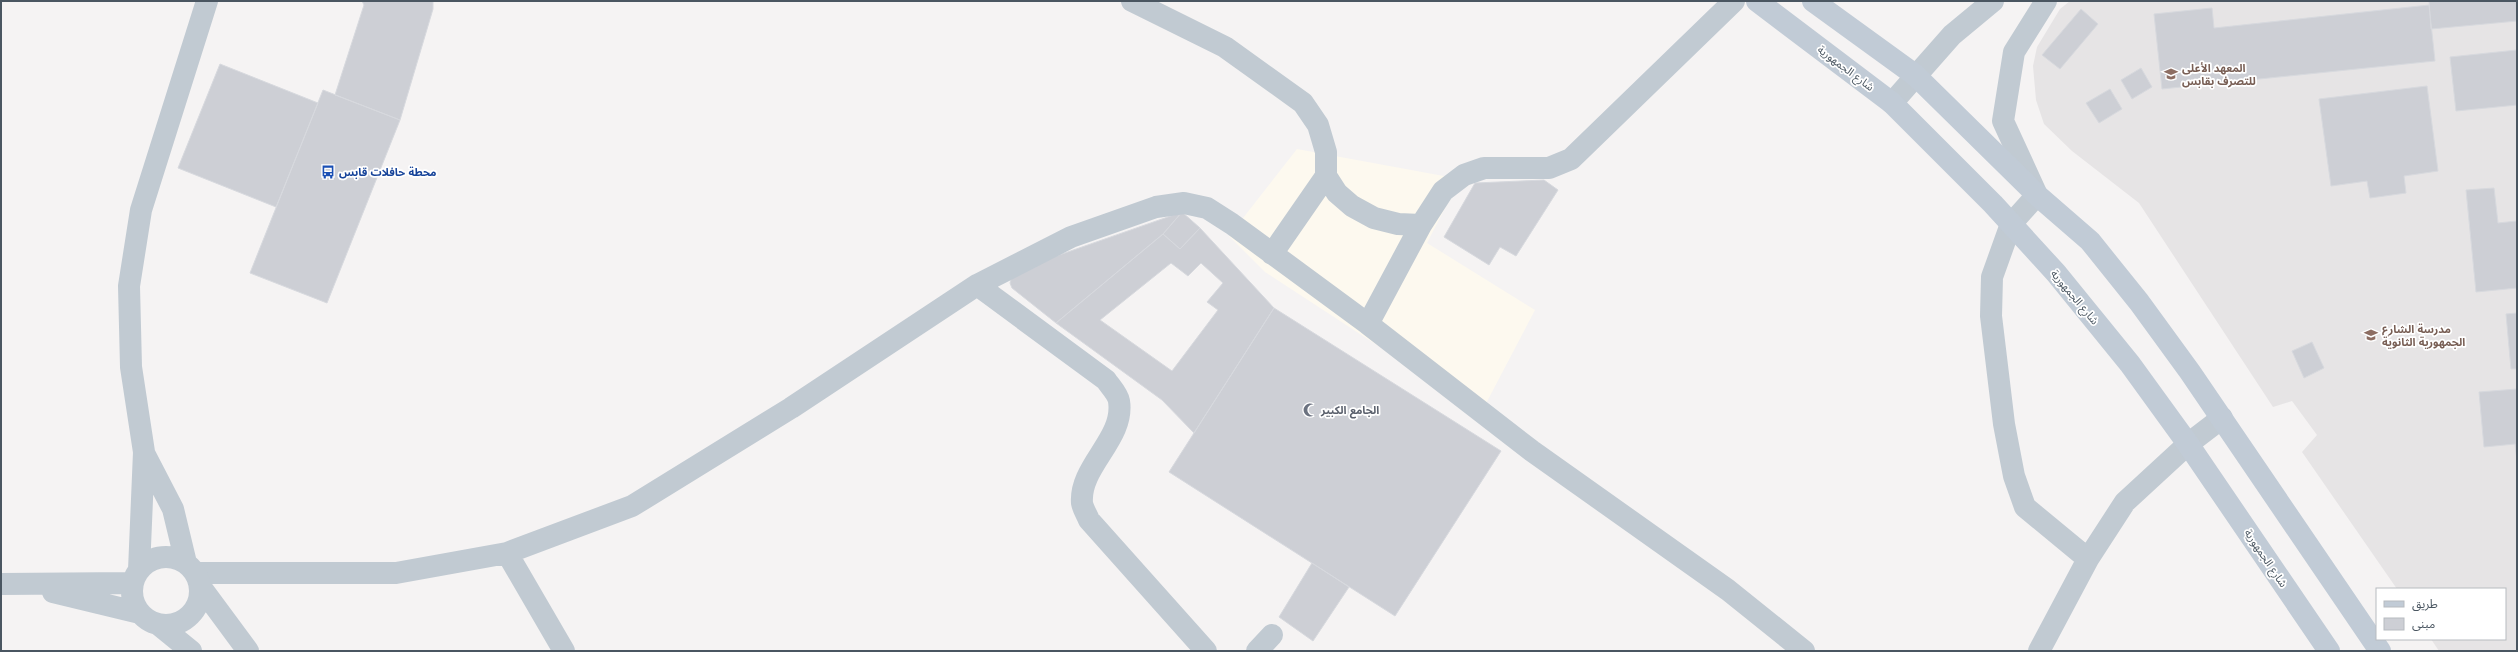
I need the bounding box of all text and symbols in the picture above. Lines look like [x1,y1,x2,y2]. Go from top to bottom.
street label: شارع الجمهورية [1814,43,1877,95]
place label: المعهد الأعلى للتصرف بقابس [2182,62,2256,88]
school or university icon: المعهد الأعلى للتصرف بقابس [2163,66,2179,82]
bus stop icon: محطة حافلات قابس [320,164,336,180]
place label: محطة حافلات قابس [339,166,436,179]
street label: شارع الجمهورية [2047,267,2101,328]
place label: مدرسة الشارع الجمهورية الثانوية [2382,323,2465,349]
school or university icon: مدرسة الشارع الجمهورية الثانوية [2363,327,2379,343]
mosque icon: الجامع الكبير [1302,402,1318,418]
place label: الجامع الكبير [1320,404,1379,419]
street label: شارع الجمهورية [2241,527,2290,591]
legend [2376,588,2506,640]
text: طريق [2412,597,2438,612]
text: مبنى [2412,617,2435,631]

